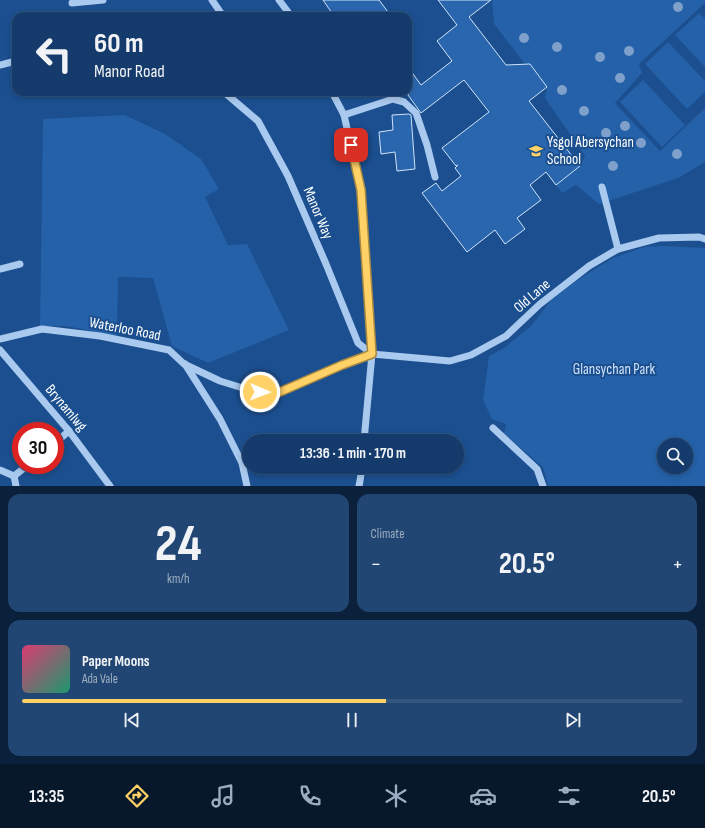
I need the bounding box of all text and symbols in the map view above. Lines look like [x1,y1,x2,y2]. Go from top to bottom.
text: 60 m [94,27,143,60]
icon: left [28,28,80,80]
text: Manor Road [94,61,165,82]
pin [334,128,368,162]
place label: Ysgol Abersychan School [547,133,634,169]
icon: arrive [340,134,362,156]
school or university icon: Ysgol Abersychan School [528,143,544,159]
street label: Manor Way [299,184,338,242]
street label: Old Lane [510,275,554,317]
street label: Waterloo Road [88,313,162,345]
park label: Glansychan Park [573,360,655,379]
position arrow [239,371,281,413]
street label: Brynamlwg [41,381,91,435]
speed limit sign: 30 [12,422,64,474]
map controls [657,438,693,474]
button: search [657,438,693,474]
text: 13:36 · 1 min · 170 m [300,444,406,463]
text: 24 [155,513,202,576]
text: Climate [371,526,404,542]
text: 20.5° [499,546,555,582]
text: − [371,551,381,578]
text: + [672,551,683,578]
text: km/h [167,571,189,587]
text: Paper Moons [82,652,150,671]
text: Ada Vale [82,671,118,687]
icon: previous [121,709,143,731]
icon: pause [341,709,363,731]
icon: next [562,709,584,731]
icon: directions [123,782,151,810]
icon: music [209,782,237,810]
icon: phone [296,782,324,810]
icon: climate [382,782,410,810]
icon: car [469,782,497,810]
icon: filters [555,782,583,810]
text: 13:35 [29,786,64,807]
text: 20.5° [642,786,676,807]

